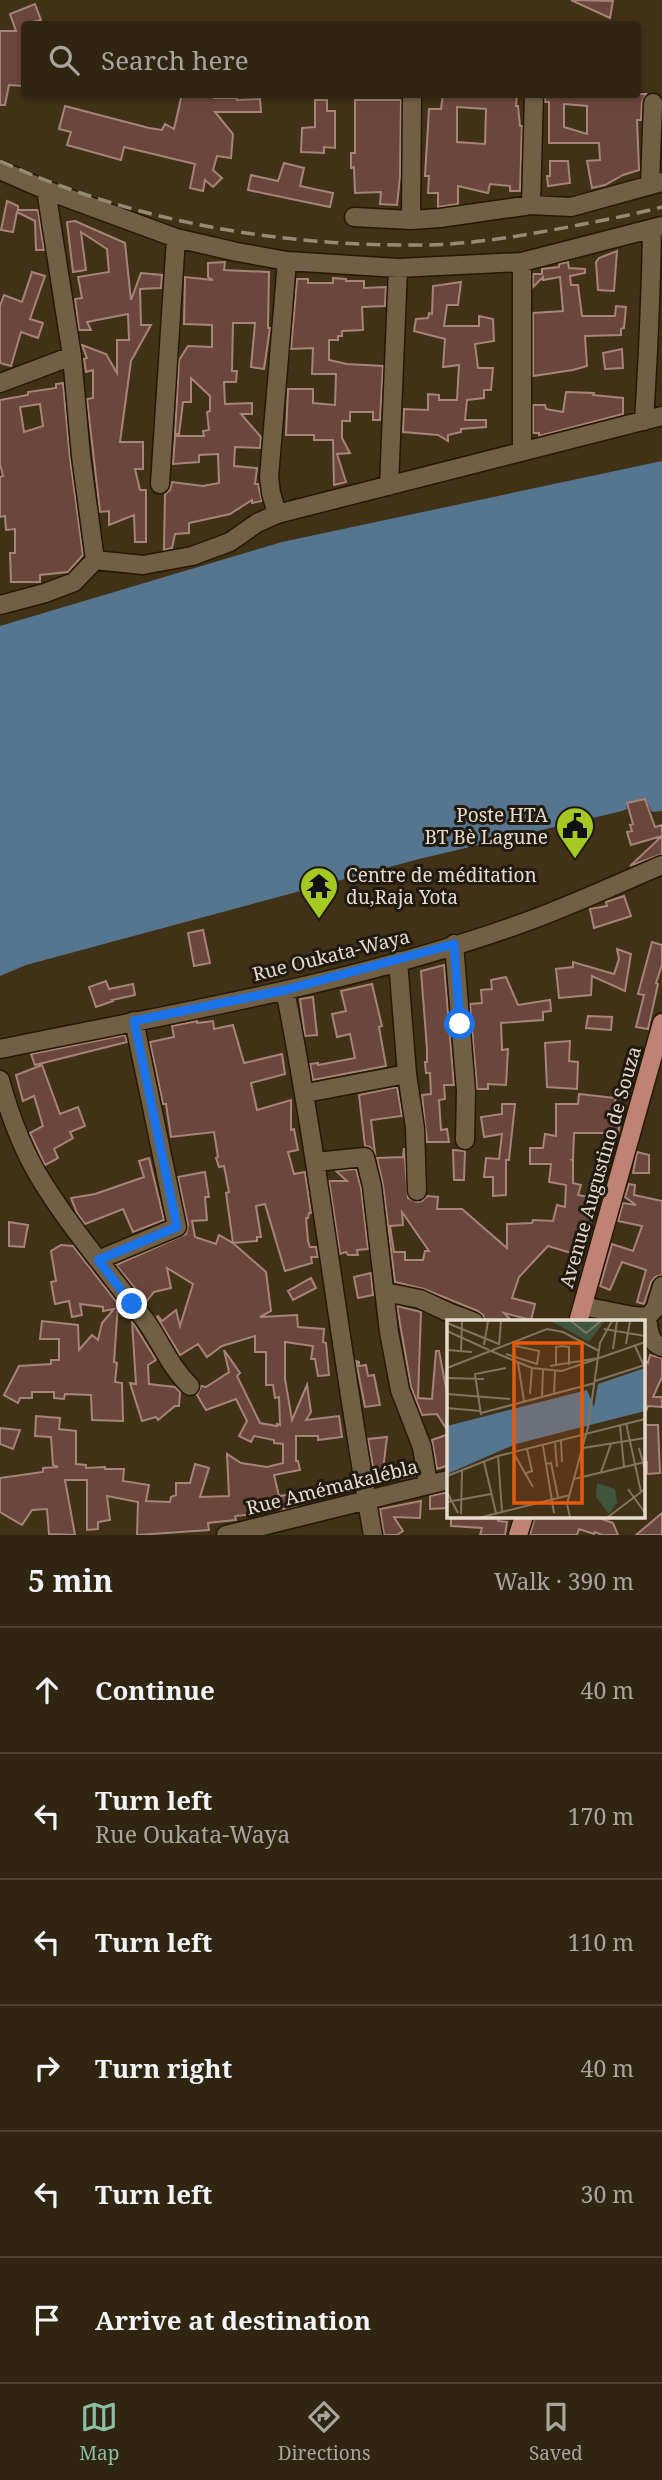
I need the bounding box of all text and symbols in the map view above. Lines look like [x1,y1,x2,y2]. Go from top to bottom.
search box [21,21,641,98]
icon: search [45,41,83,79]
text: Search here [101,42,249,78]
place label: Poste HTA BT Bè Lagune [425,802,549,850]
public building icon: Poste HTA BT Bè Lagune [554,805,596,860]
place label: Centre de méditation du,Raja Yota [346,862,537,910]
temple icon: Centre de méditation du,Raja Yota [298,865,340,920]
street label: Rue Oukata-Waya [250,923,412,987]
route start [444,1008,475,1039]
street label: Avenue Augustino de Souza [553,1043,647,1291]
route end [116,1288,147,1319]
inset map [447,1320,644,1518]
street label: Rue Amémakalébla [244,1453,420,1521]
text: 5 min [28,1560,113,1601]
text: Walk · 390 m [494,1565,634,1597]
icon: ahead [28,1671,66,1709]
text: Continue [95,1672,215,1708]
text: 40 m [581,1674,634,1706]
text: Turn left [95,1782,212,1818]
icon: left [28,1797,66,1835]
text: 170 m [568,1800,634,1832]
text: Rue Oukata-Waya [95,1818,290,1850]
icon: left [28,1923,66,1961]
text: Turn left [95,1924,212,1960]
text: 110 m [568,1926,634,1958]
icon: right [28,2049,66,2087]
text: Turn right [95,2050,232,2086]
text: 40 m [581,2052,634,2084]
icon: left [28,2175,66,2213]
text: Turn left [95,2176,212,2212]
text: 30 m [581,2178,634,2210]
icon: arrive [28,2301,66,2339]
text: Arrive at destination [95,2302,371,2338]
tab: Map [79,2398,119,2466]
tab: Directions [278,2398,371,2466]
tab: Saved [529,2398,583,2466]

